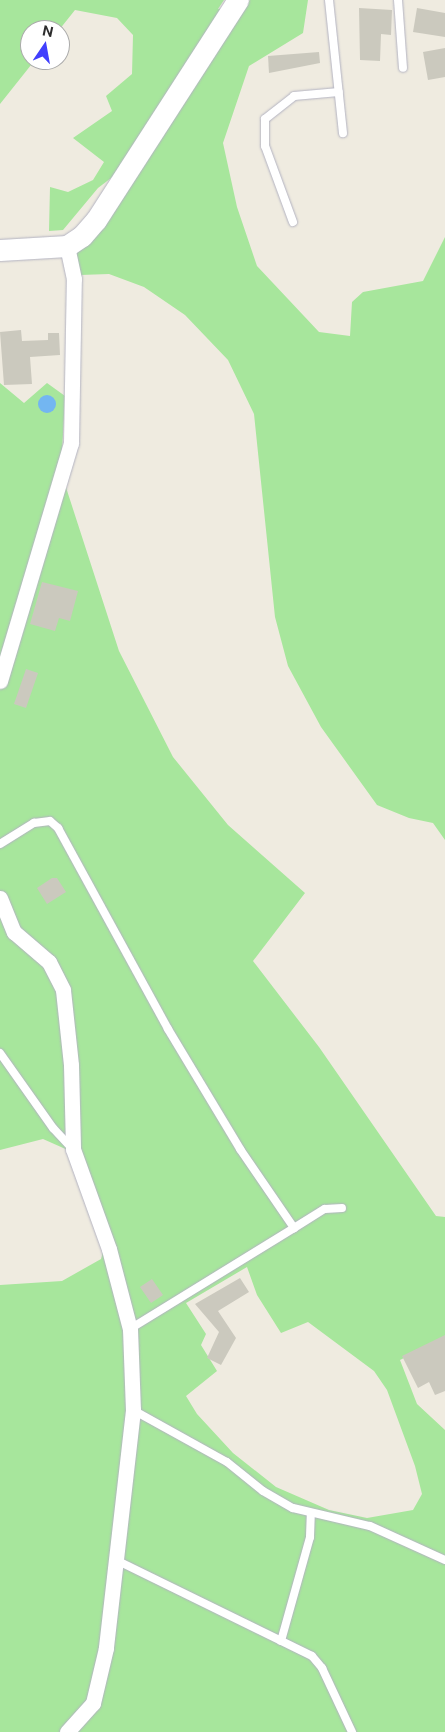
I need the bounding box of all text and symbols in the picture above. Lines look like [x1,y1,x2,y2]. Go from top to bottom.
north arrow [20,20,70,70]
text: N [41,22,55,40]

